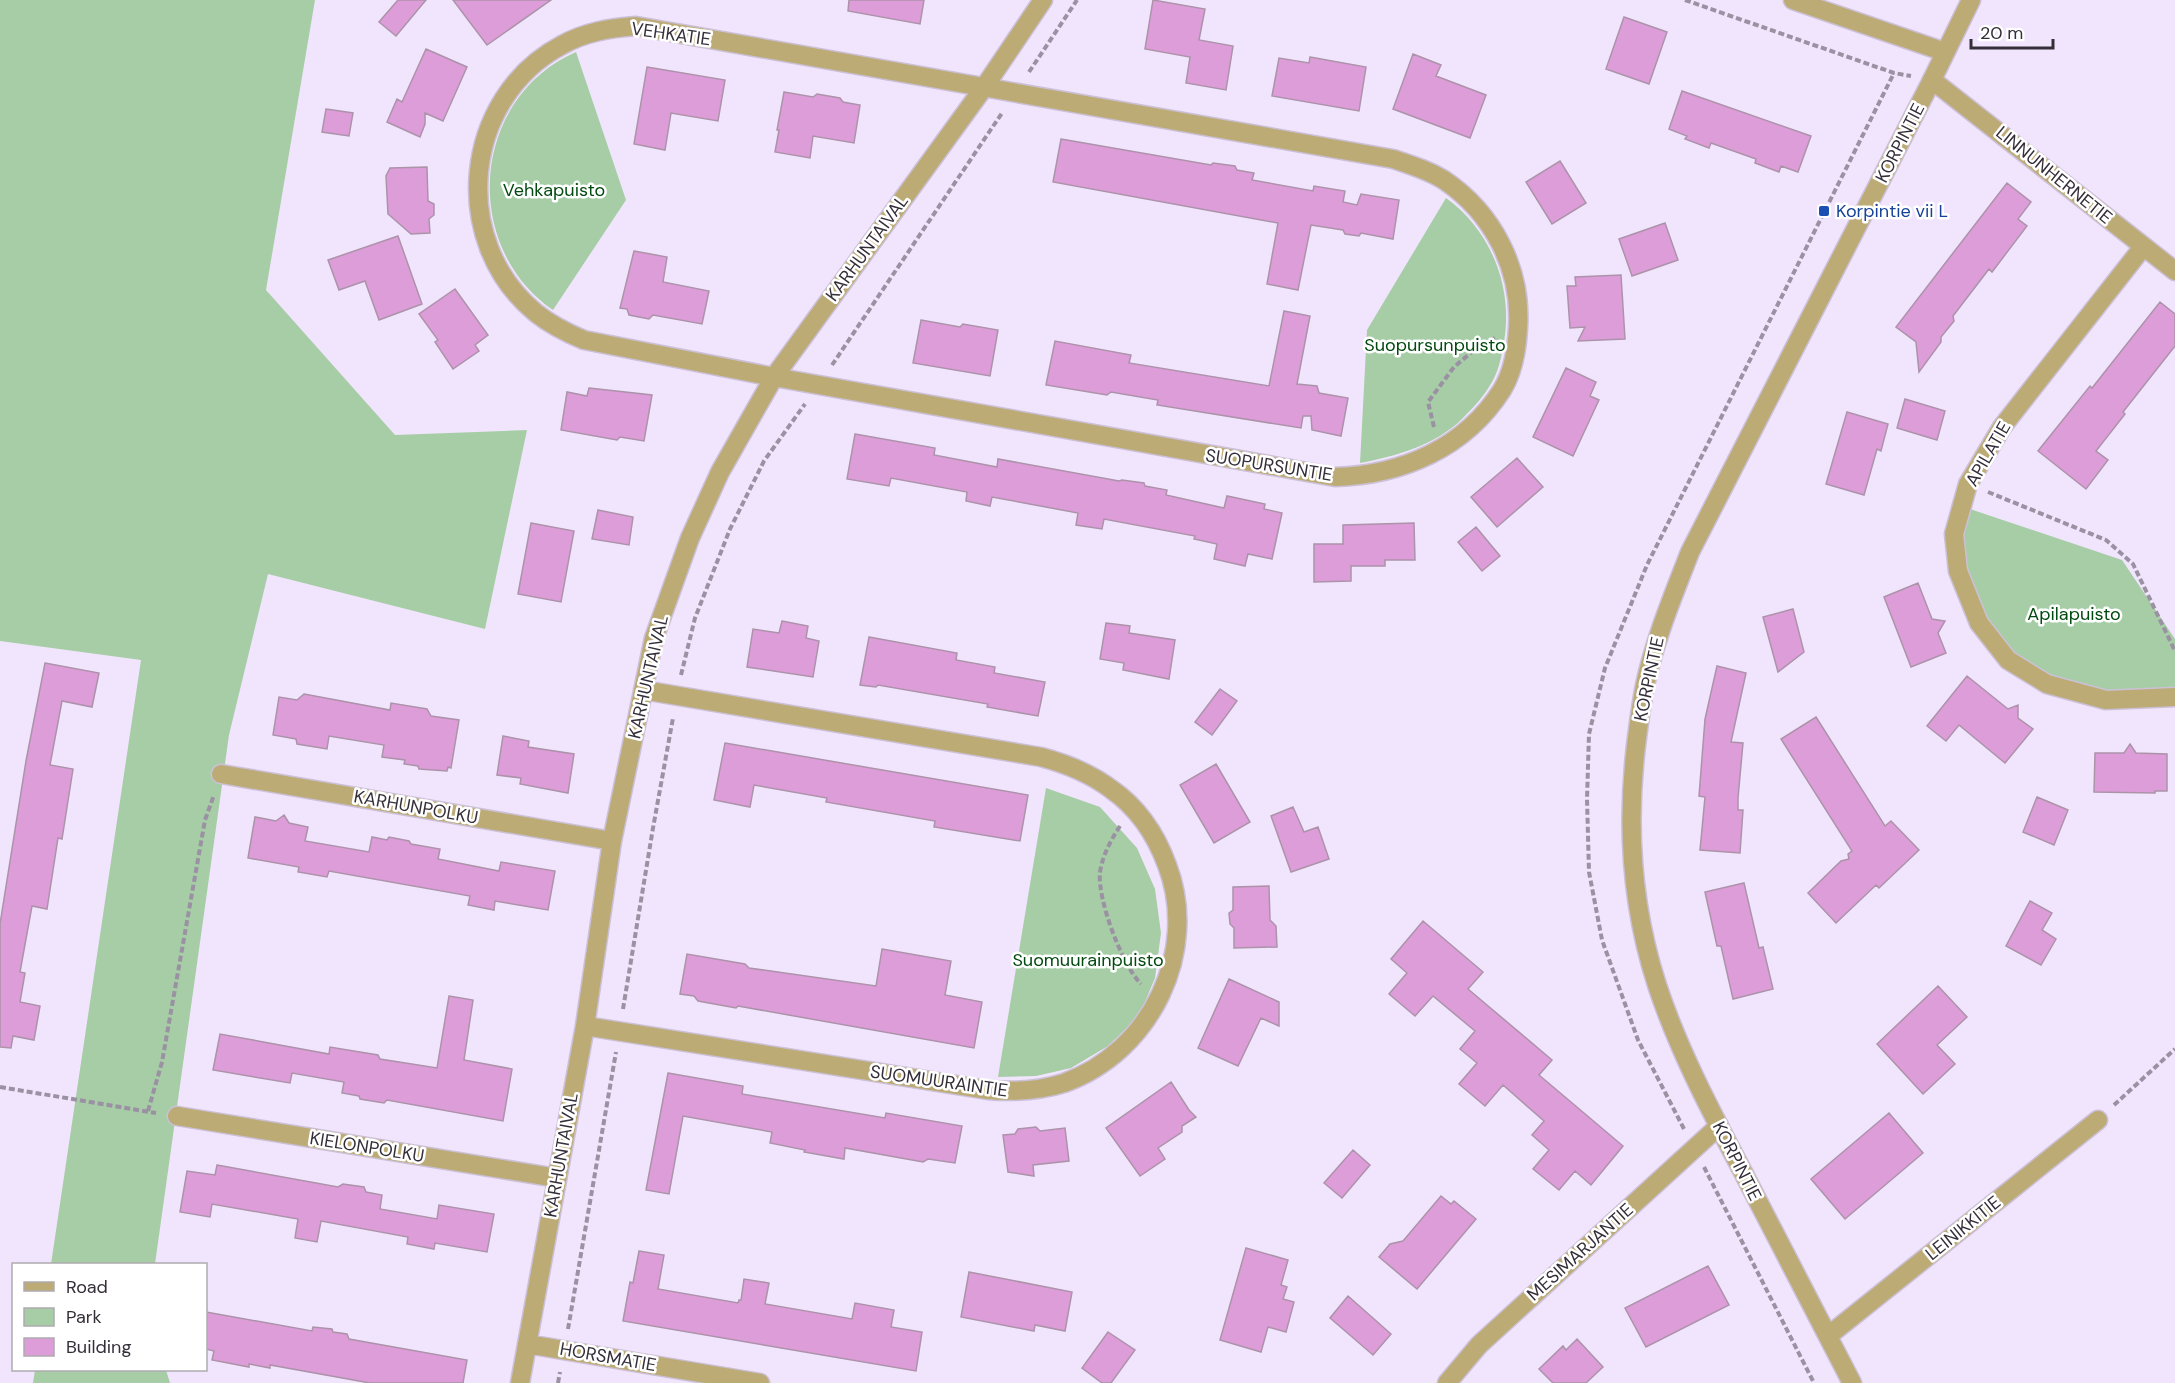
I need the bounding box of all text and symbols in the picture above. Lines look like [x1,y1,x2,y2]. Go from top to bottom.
scale bar [1971,12,2054,50]
street label: VEHKATIE [630,17,712,51]
text: 20 m [1980,21,2023,45]
street label: KORPINTIE [1870,99,1930,187]
street label: LINNUNHERNETIE [1991,121,2117,229]
park label: Vehkapuisto [503,178,605,202]
street label: KARHUNTAIVAL [820,190,914,306]
place label: Korpintie vii L [1836,199,1948,223]
marker: Korpintie vii L [1817,204,1831,218]
park label: Suopursunpuisto [1364,333,1506,357]
street label: APILATIE [1960,417,2016,491]
street label: SUOPURSUNTIE [1204,443,1334,487]
park label: Apilapuisto [2027,602,2121,626]
street label: KARHUNTAIVAL [622,613,674,741]
street label: KORPINTIE [1628,634,1670,724]
street label: KARHUNPOLKU [352,784,480,830]
park label: Suomuurainpuisto [1012,948,1164,972]
street label: SUOMUURAINTIE [869,1059,1009,1103]
street label: KARHUNTAIVAL [538,1091,584,1219]
street label: KORPINTIE [1707,1117,1767,1205]
street label: KIELONPOLKU [308,1126,426,1168]
street label: LEINIKKITIE [1920,1190,2006,1266]
street label: MESIMARJANTIE [1522,1198,1638,1306]
legend [12,1263,207,1371]
text: Road [66,1275,108,1299]
text: Park [66,1305,102,1329]
text: Building [66,1335,131,1359]
street label: HORSMATIE [558,1337,658,1377]

